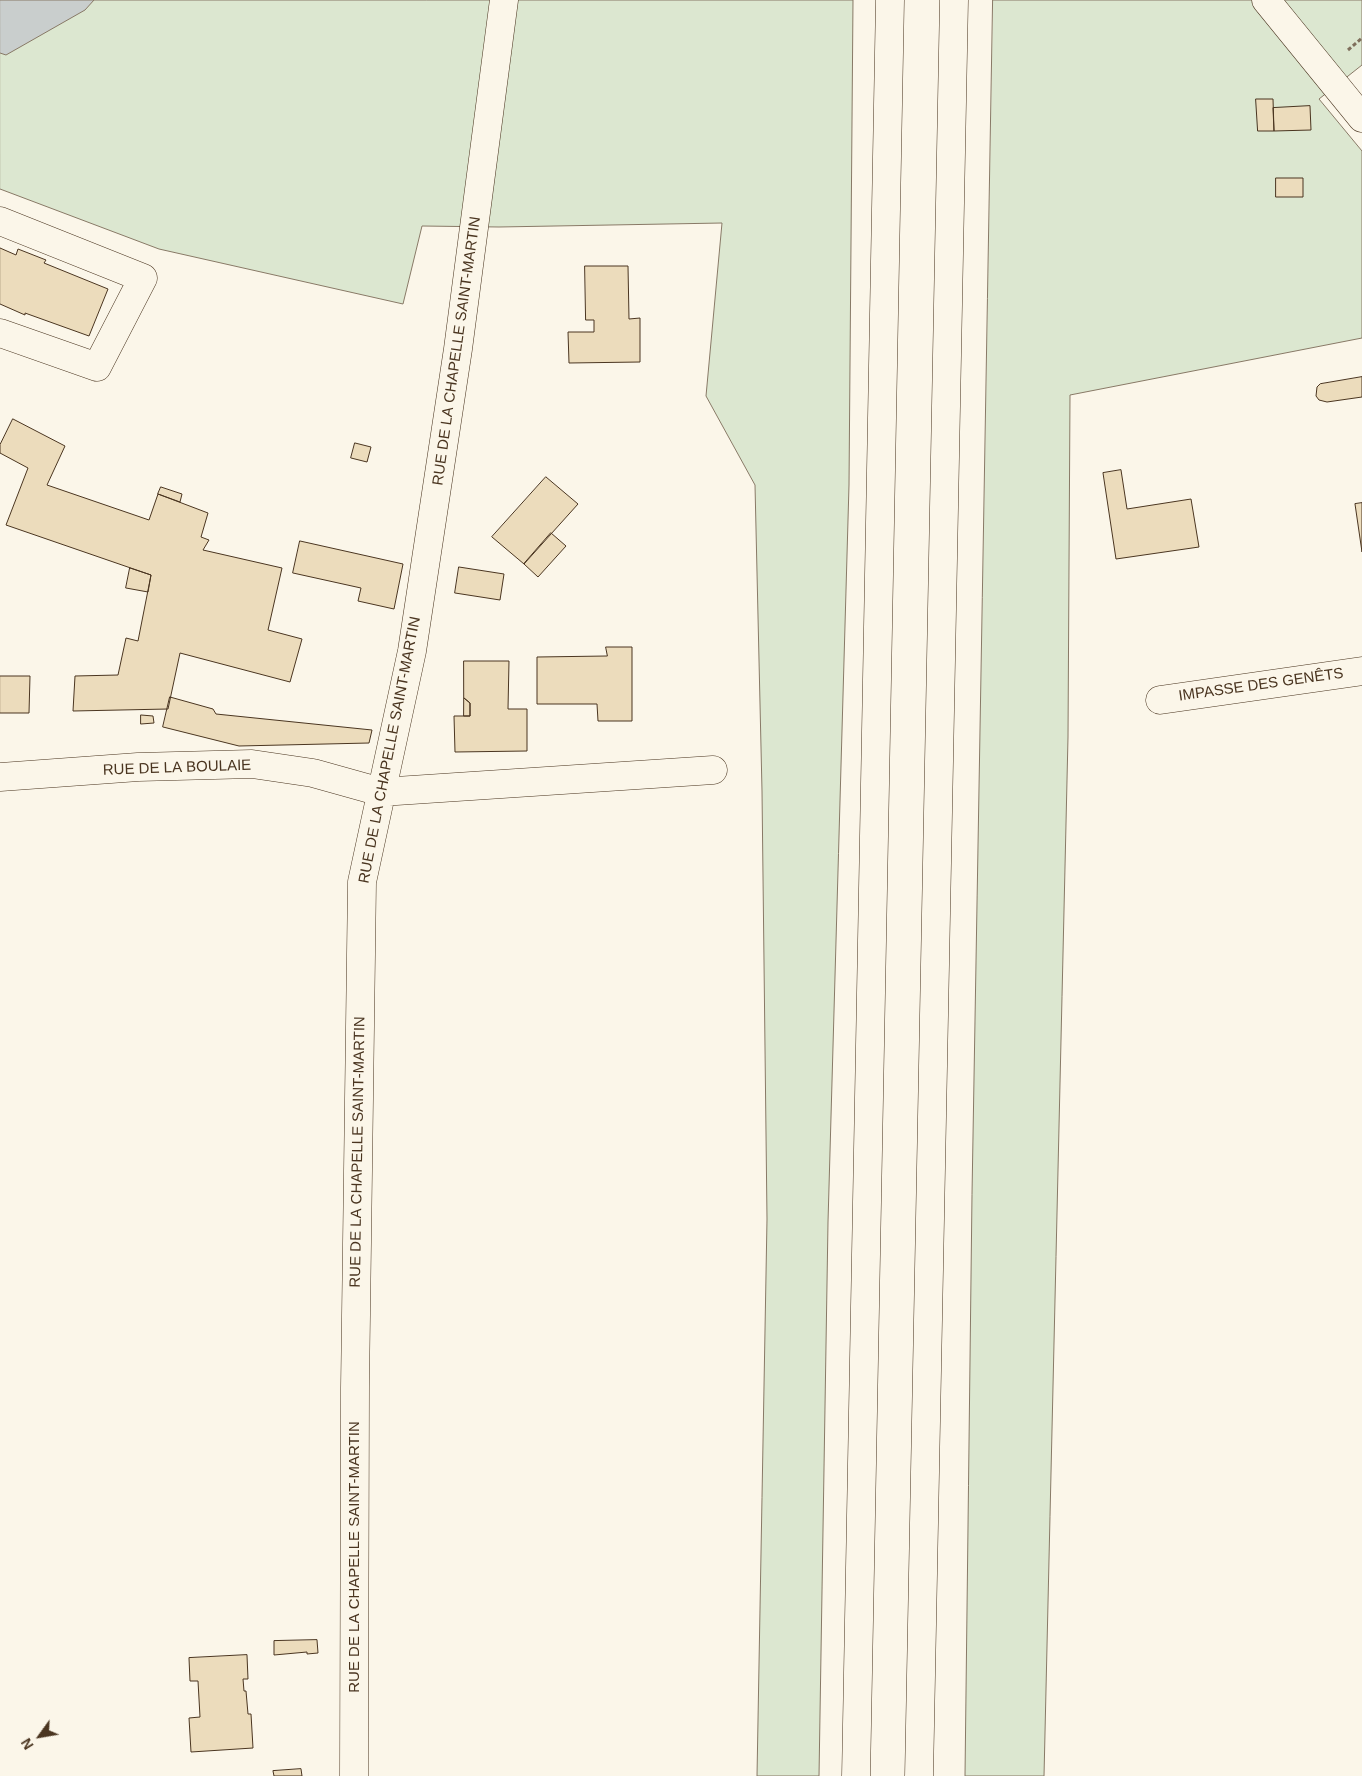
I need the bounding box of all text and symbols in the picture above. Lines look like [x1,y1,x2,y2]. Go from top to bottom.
street label: RUE DE LA CHAPELLE SAINT-MARTIN [429,215,485,487]
street label: RUE DE LA CHAPELLE SAINT-MARTIN [355,615,425,885]
street label: IMPASSE DES GENÊTS [1177,665,1345,705]
street label: RUE DE LA BOULAIE [103,756,251,780]
street label: RUE DE LA CHAPELLE SAINT-MARTIN [347,1016,369,1288]
street label: RUE DE LA CHAPELLE SAINT-MARTIN [346,1421,364,1693]
north arrow [15,1711,65,1761]
text: N [18,1735,37,1752]

